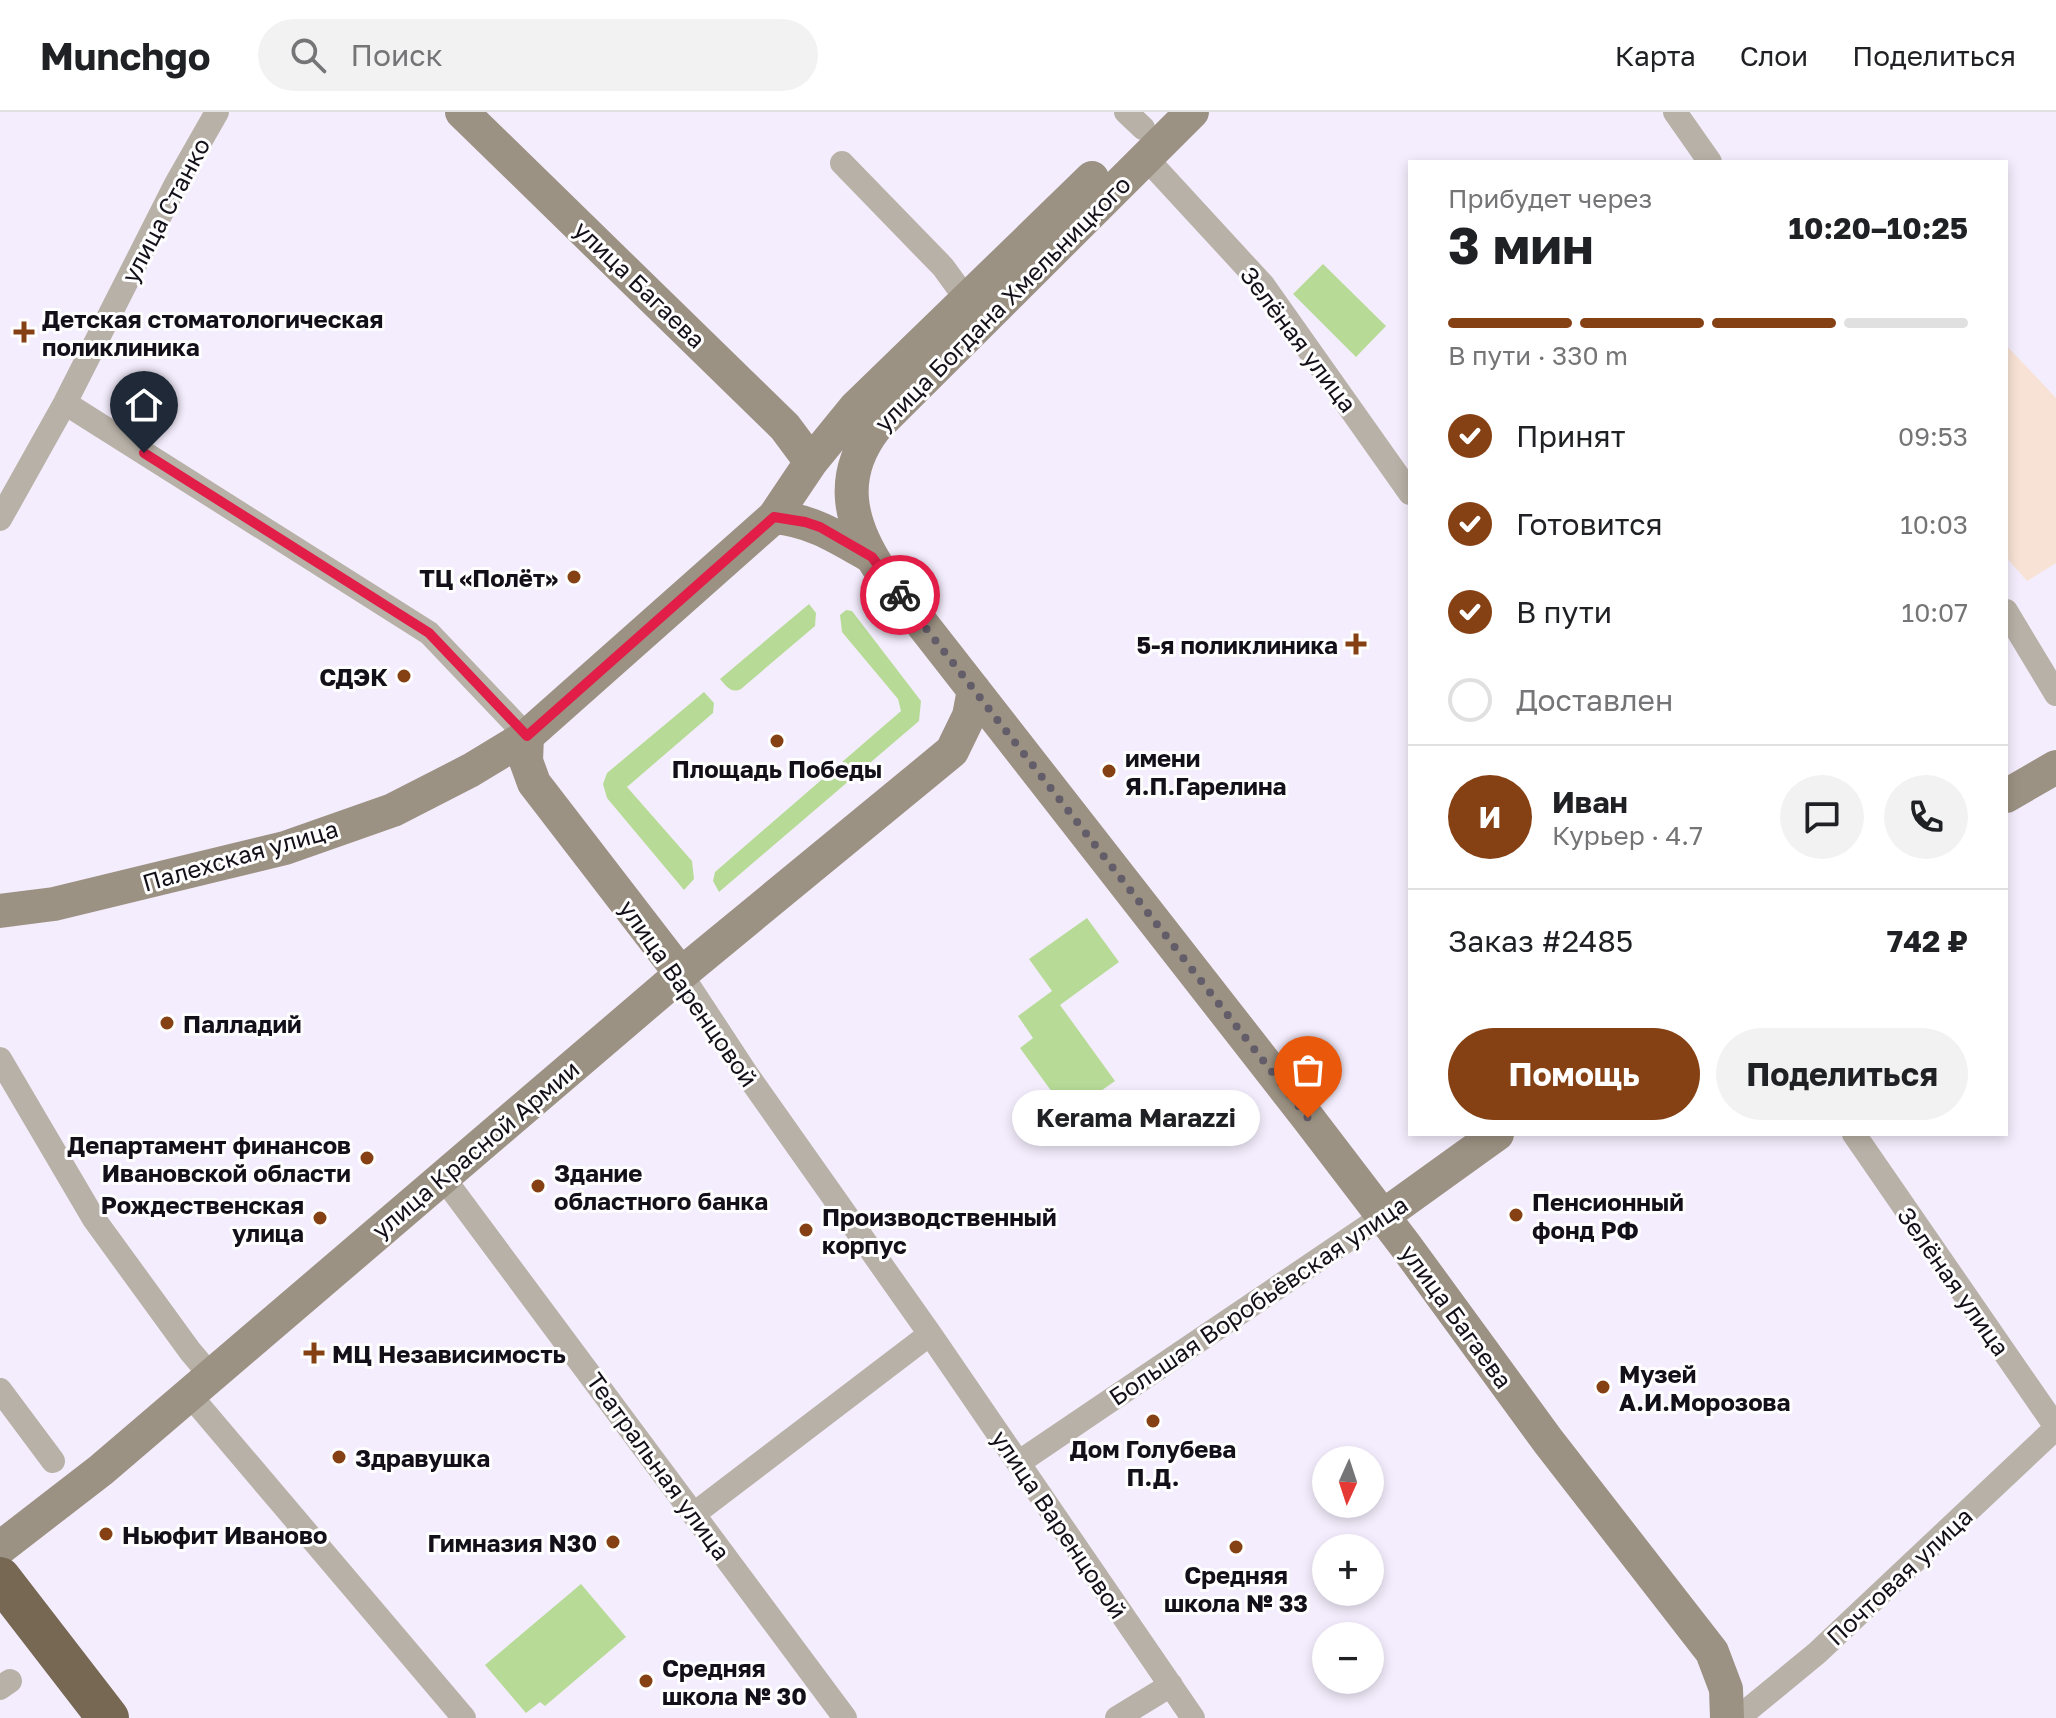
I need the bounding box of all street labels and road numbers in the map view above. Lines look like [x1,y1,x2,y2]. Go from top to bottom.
street label: улица Станко [115,133,215,287]
street label: улица Богдана Хмельницкого [868,169,1136,437]
street label: улица Багаева [568,214,712,354]
street label: Зелёная улица [1235,260,1363,418]
street label: Палехская улица [139,813,341,897]
street label: улица Варенцовой [614,894,764,1092]
street label: улица Красной Армии [365,1054,585,1244]
street label: Большая Воробьёвская улица [1103,1189,1413,1411]
street label: Зелёная улица [1892,1201,2016,1361]
street label: улица Багаева [1395,1238,1519,1394]
street label: Театральная улица [581,1367,737,1565]
street label: улица Варенцовой [986,1424,1134,1624]
street label: Почтовая улица [1820,1501,1978,1651]

